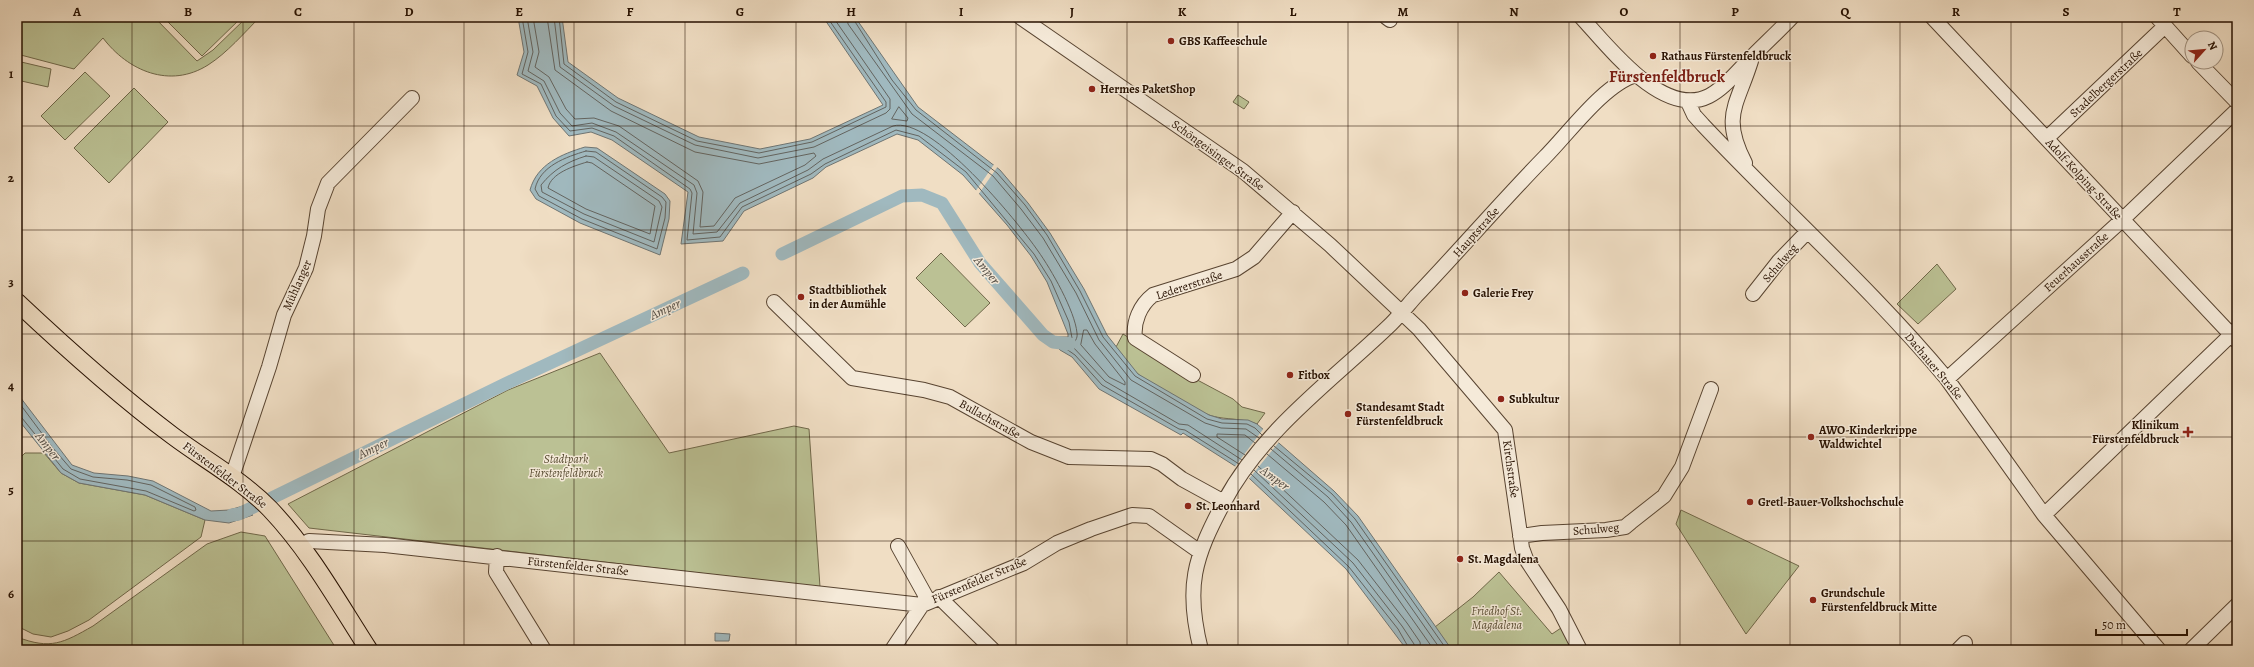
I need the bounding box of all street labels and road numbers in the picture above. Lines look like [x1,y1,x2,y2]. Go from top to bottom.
street label: Stadelbergerstraße [2066,45,2146,121]
street label: Schöngeisinger Straße [1168,116,1268,194]
street label: Adolf-Kolping-Straße [2041,134,2126,223]
street label: Hauptstraße [1449,203,1503,261]
street label: Feuerhausstraße [2040,229,2112,295]
street label: Schulweg [1759,240,1801,286]
street label: Mühlanger [279,257,315,313]
street label: Ledererstraße [1154,267,1224,303]
street label: Dachauer Straße [1901,329,1967,403]
street label: Bullachstraße [956,396,1024,442]
street label: Fürstenfelder Straße [180,438,270,512]
street label: Kirchstraße [1499,439,1523,499]
street label: Schulweg [1572,519,1620,539]
street label: Fürstenfelder Straße [527,553,629,579]
street label: Fürstenfelder Straße [929,553,1029,607]

